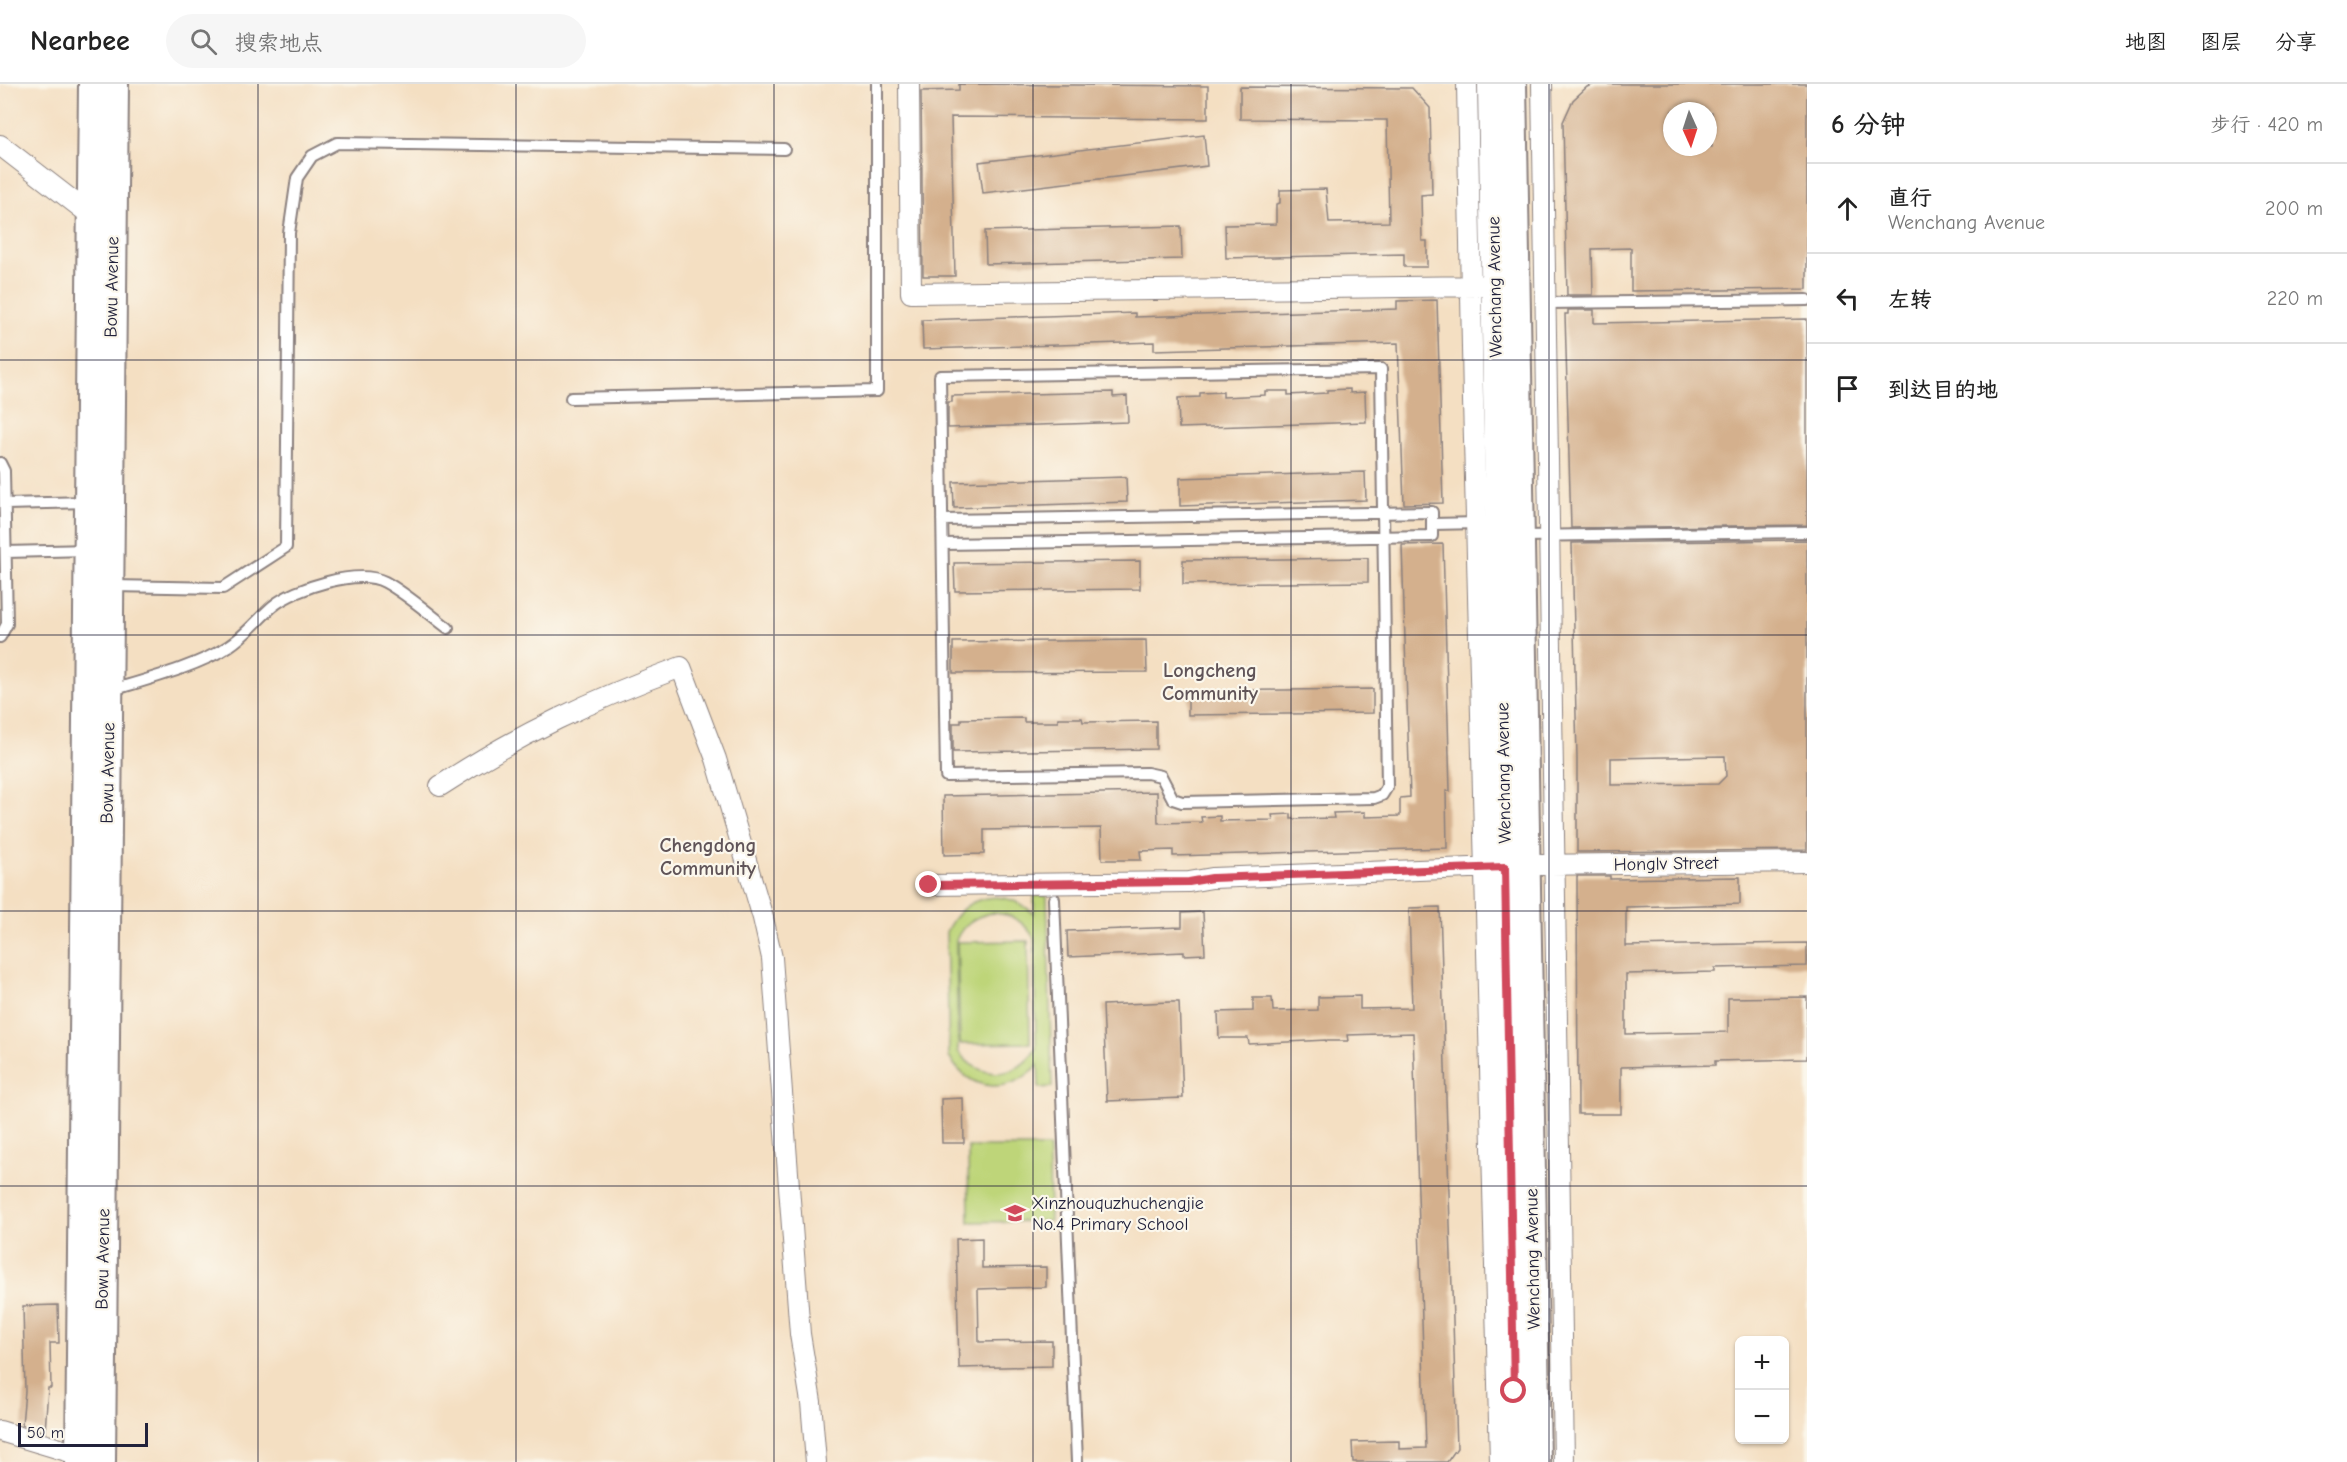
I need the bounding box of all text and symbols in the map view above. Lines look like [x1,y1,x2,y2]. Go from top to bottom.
search box [166,14,586,68]
text: Nearbee [30,25,130,57]
icon: search [187,25,220,58]
text: 搜索地点 [235,30,323,56]
text: 地图 [2125,30,2167,54]
text: 图层 [2200,30,2242,54]
text: 分享 [2275,30,2317,54]
north arrow [1663,102,1717,156]
text: 6 分钟 [1831,110,1906,140]
text: 步行 · 420 m [2211,113,2323,136]
text: 直行 [1888,185,1932,211]
icon: ahead [1831,192,1864,225]
text: 200 m [2265,197,2323,220]
text: Wenchang Avenue [1888,211,2045,234]
street label: Wenchang Avenue [1483,216,1507,358]
street label: Bowu Avenue [101,236,123,338]
icon: left [1831,282,1864,315]
text: 左转 [1888,287,1932,313]
text: 220 m [2267,287,2323,310]
icon: arrive [1831,372,1864,405]
text: 到达目的地 [1888,377,1998,403]
district label: Longcheng Community [1162,659,1259,705]
street label: Wenchang Avenue [1492,702,1516,844]
street label: Bowu Avenue [97,722,119,824]
district label: Chengdong Community [660,834,757,880]
street label: Honglv Street [1614,853,1719,875]
route end [915,871,941,897]
street label: Wenchang Avenue [1521,1188,1545,1330]
place label: Xinzhouquzhuchengjie No.4 Primary School [1032,1193,1204,1235]
school or university icon: Xinzhouquzhuchengjie No.4 Primary School [1003,1201,1027,1225]
street label: Bowu Avenue [92,1208,114,1310]
map controls [1735,1336,1789,1444]
button: + [1735,1336,1789,1390]
route start [1500,1377,1526,1403]
button: − [1735,1390,1789,1444]
scale bar [18,1420,148,1448]
text: 50 m [27,1424,64,1442]

